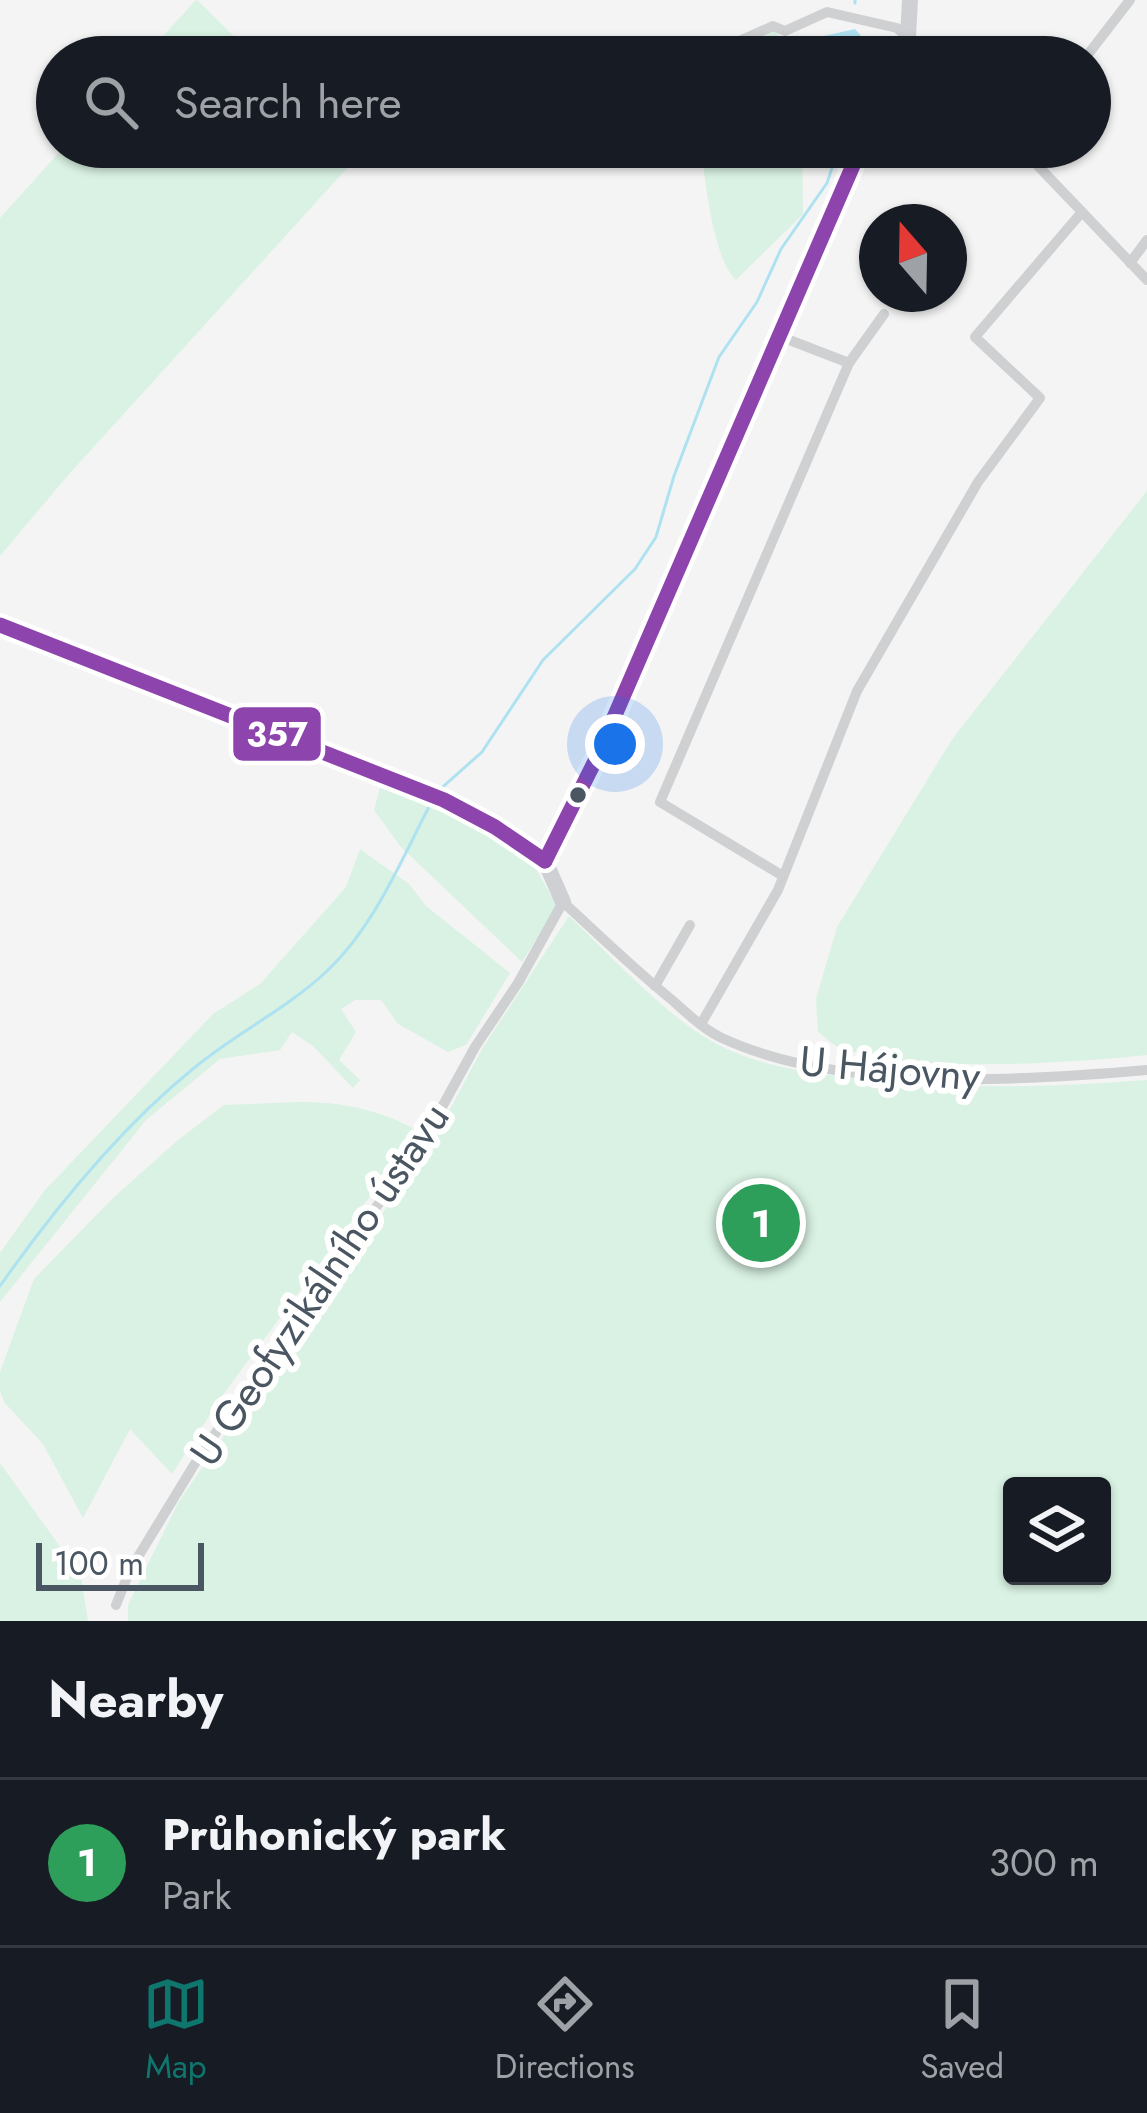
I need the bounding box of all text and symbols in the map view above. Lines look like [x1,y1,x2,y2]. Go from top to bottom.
search box [36,36,1111,168]
icon: search [78,69,144,135]
text: Search here [174,70,402,135]
north arrow [859,204,967,312]
line badge: 357 [231,705,323,763]
text: 357 [246,711,308,758]
your location [585,714,645,774]
unlabelled marker [567,784,589,806]
street label: U Hájovny [797,1030,983,1107]
street label: U Geofyzikálního ústavu [175,1090,464,1478]
pin: 1 [722,1178,800,1268]
map controls [1003,1477,1111,1585]
button: layers [1003,1477,1111,1585]
scale bar [36,1537,204,1590]
text: 100 m [54,1540,144,1587]
text: Nearby [48,1662,223,1736]
text: Průhonický park [162,1802,506,1867]
text: 1 [77,1834,97,1891]
text: 300 m [989,1834,1099,1891]
text: Park [162,1867,232,1924]
tab: Map [143,1971,209,2090]
tab: Directions [495,1971,635,2090]
tab: Saved [920,1971,1004,2090]

